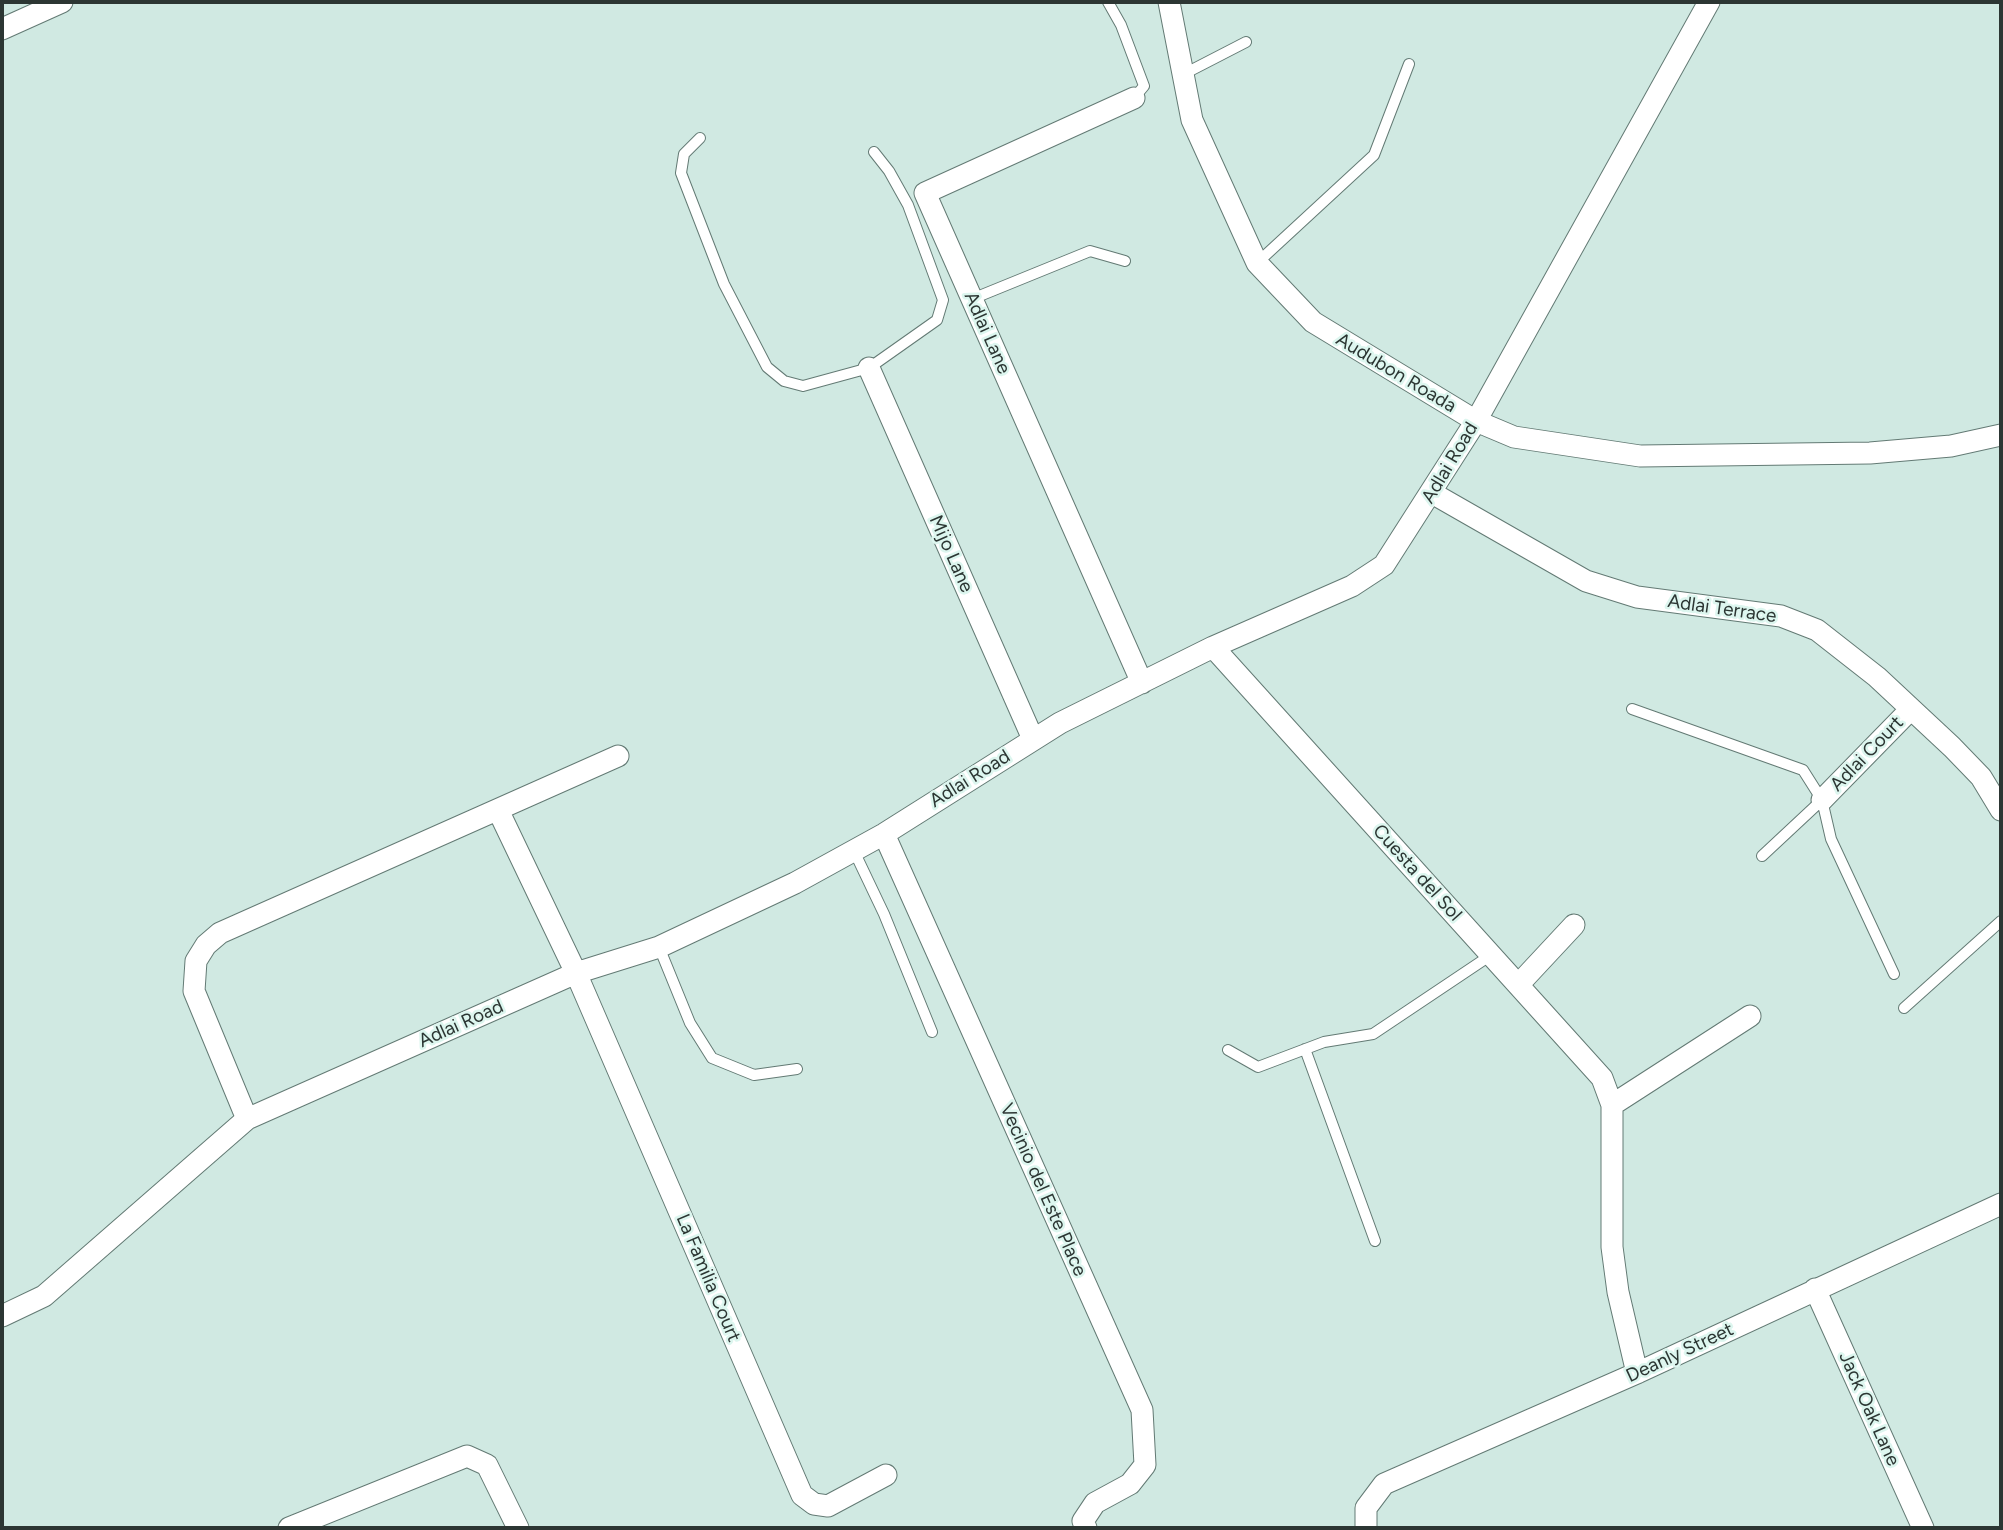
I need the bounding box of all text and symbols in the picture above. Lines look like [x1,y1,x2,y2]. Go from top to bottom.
street label: Adlai Lane [959,288,1015,378]
street label: Audubon Roada [1332,328,1460,418]
street label: Adlai Road [1417,418,1483,508]
street label: Mijo Lane [924,512,978,596]
street label: Adlai Terrace [1666,590,1778,628]
street label: Adlai Court [1826,712,1908,796]
street label: Adlai Road [926,745,1014,813]
street label: Cuesta del Sol [1368,820,1466,926]
street label: Adlai Road [415,995,507,1053]
street label: Vecinio del Este Place [995,1100,1091,1280]
street label: La Familia Court [671,1211,745,1345]
street label: Deanly Street [1623,1318,1737,1388]
street label: Jack Oak Lane [1834,1348,1904,1470]

